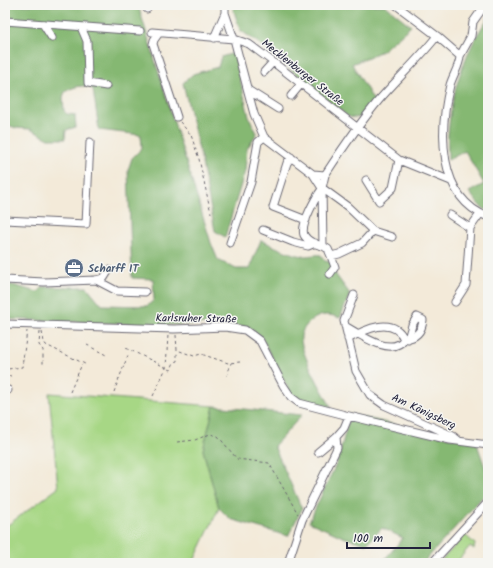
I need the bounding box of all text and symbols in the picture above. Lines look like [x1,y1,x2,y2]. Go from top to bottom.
street label: Mecklenburger Straße [257,35,348,111]
office icon: Scharff IT [63,257,85,279]
place label: Scharff IT [88,260,139,278]
street label: Karlsruher Straße [155,309,237,329]
street label: Am Königsberg [388,389,459,435]
scale bar [347,524,430,550]
text: 100 m [353,529,384,548]

